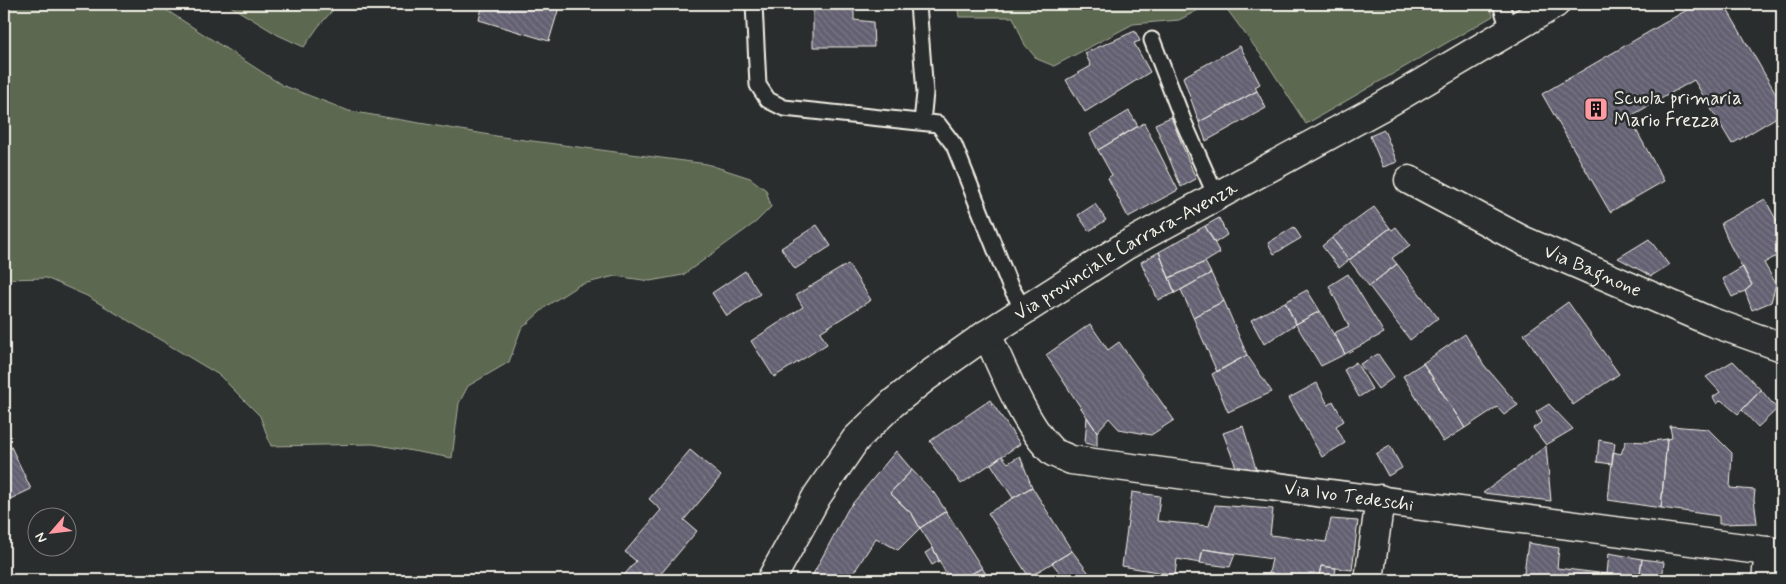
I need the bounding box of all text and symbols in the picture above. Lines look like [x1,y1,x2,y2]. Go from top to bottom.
place label: Scuola primaria Mario Frezza [1614,86,1742,133]
building icon: Scuola primaria Mario Frezza [1583,96,1609,122]
street label: Via provinciale Carrara-Avenza [1009,175,1242,326]
street label: Via Bagnone [1540,238,1645,303]
street label: Via Ivo Tedeschi [1283,475,1415,517]
north arrow [28,506,78,556]
text: N [31,529,52,546]

